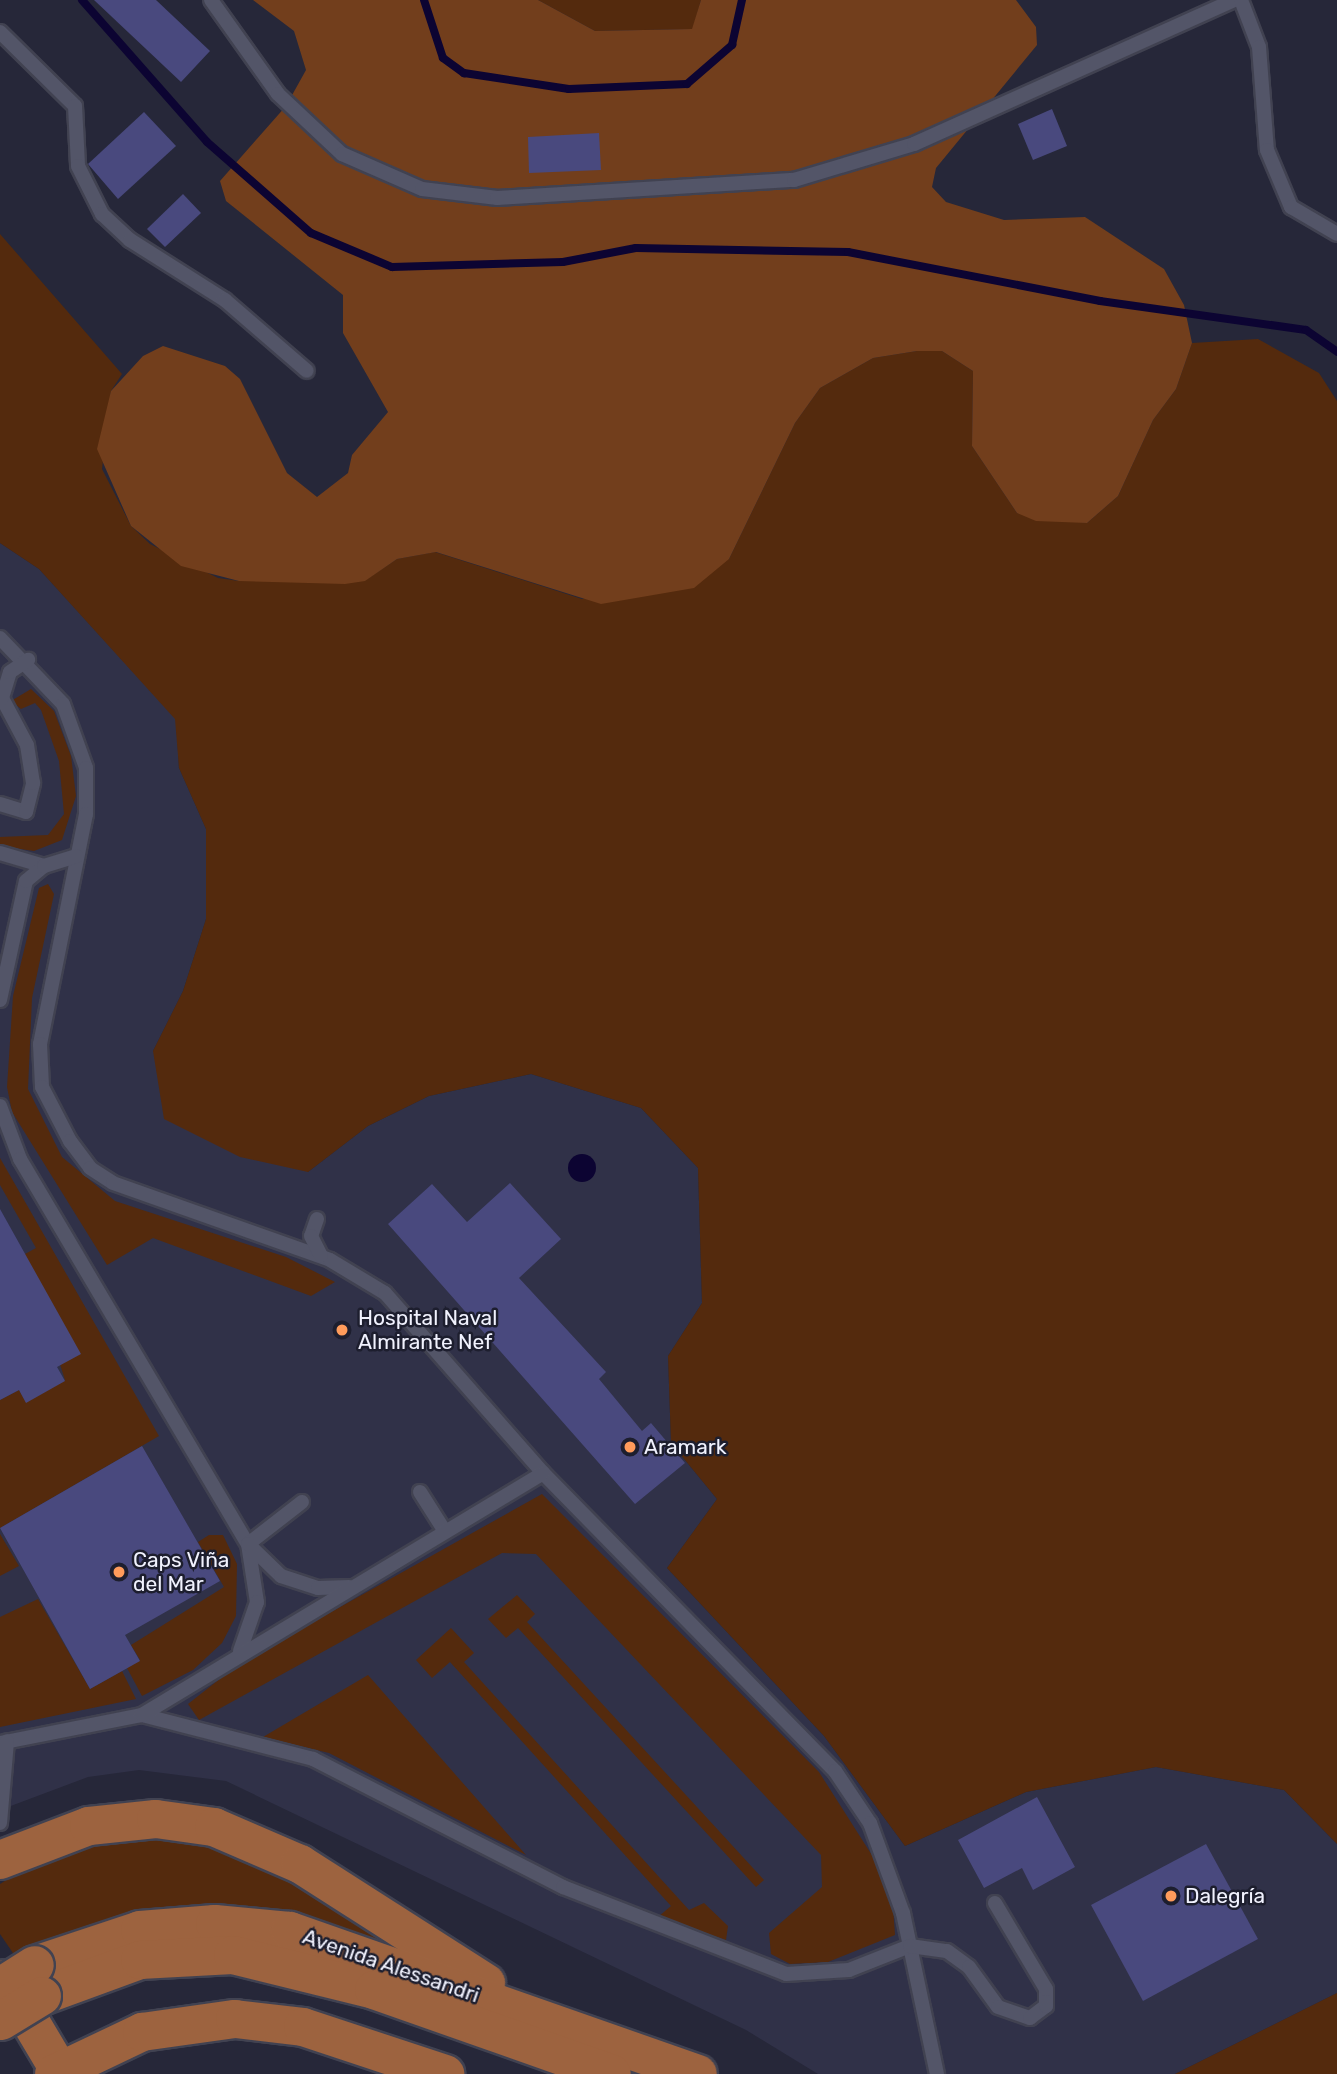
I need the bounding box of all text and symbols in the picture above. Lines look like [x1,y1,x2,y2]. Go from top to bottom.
place label: Hospital Naval Almirante Nef [358,1305,497,1355]
marker: Hospital Naval Almirante Nef [332,1320,352,1340]
place label: Aramark [644,1434,727,1460]
marker: Aramark [622,1439,638,1455]
place label: Caps Viña del Mar [133,1547,230,1597]
marker: Caps Viña del Mar [111,1564,127,1580]
place label: Dalegría [1185,1883,1265,1909]
marker: Dalegría [1163,1888,1179,1904]
street label: Avenida Alessandri [299,1924,483,2008]

